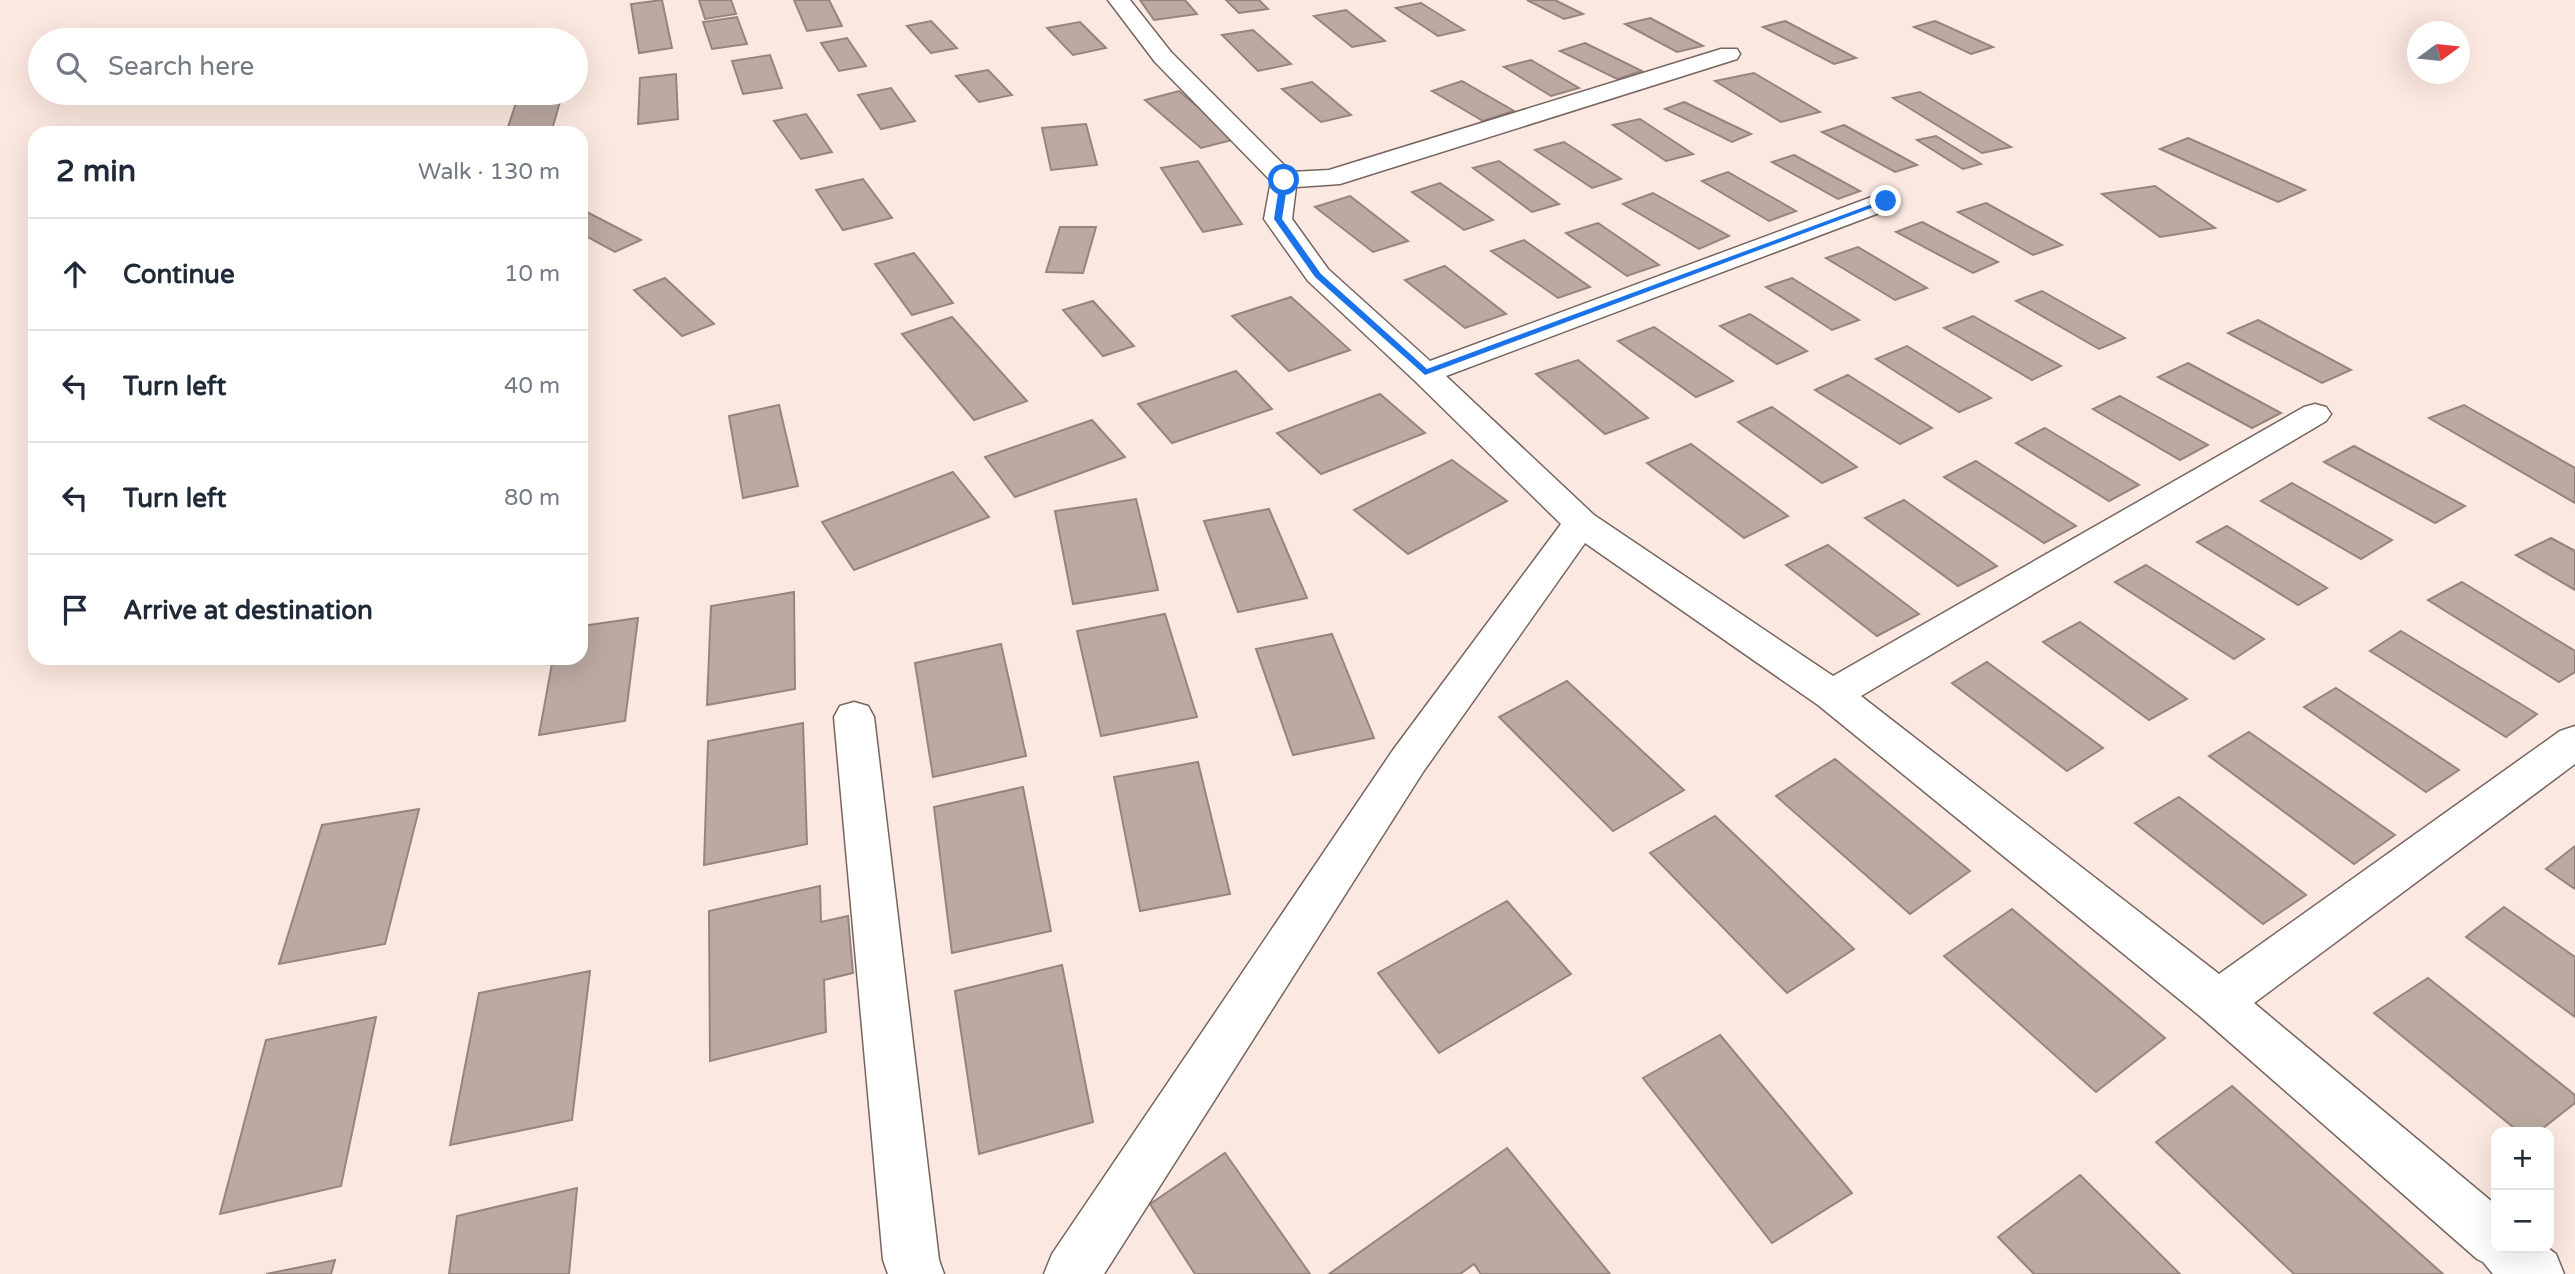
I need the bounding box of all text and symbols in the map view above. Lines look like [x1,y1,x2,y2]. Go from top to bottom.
north arrow [2407,21,2470,84]
search box [28,28,588,105]
icon: search [52,48,90,86]
text: Search here [108,51,254,82]
text: 2 min [56,153,136,190]
text: Walk · 130 m [418,158,560,186]
route start [1268,164,1299,195]
route end [1870,185,1901,216]
icon: ahead [56,255,94,293]
text: Continue [123,259,235,290]
text: 10 m [504,260,560,288]
icon: left [56,367,94,405]
text: Turn left [123,371,226,402]
text: 40 m [504,372,560,400]
icon: left [56,479,94,517]
text: Turn left [123,483,226,514]
text: 80 m [504,484,560,512]
icon: arrive [56,591,94,629]
text: Arrive at destination [123,595,373,626]
map controls [2491,1127,2554,1253]
button: + [2491,1127,2554,1190]
button: − [2491,1190,2554,1253]

